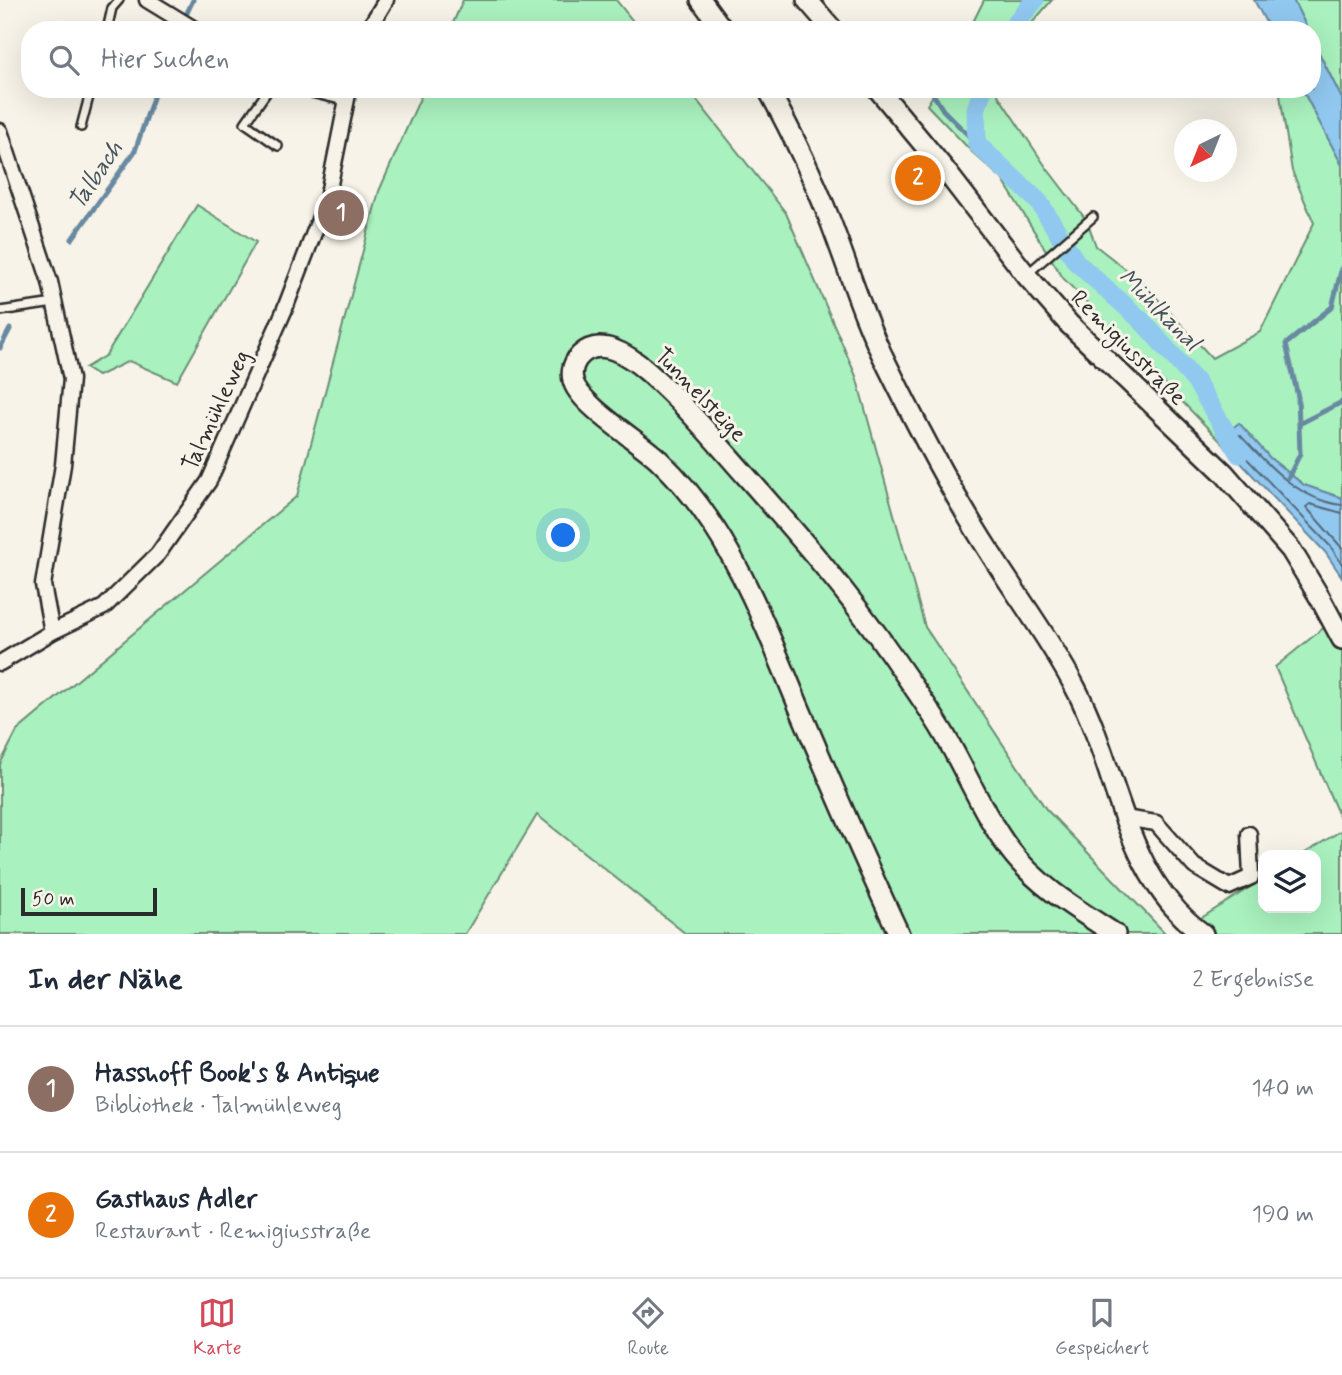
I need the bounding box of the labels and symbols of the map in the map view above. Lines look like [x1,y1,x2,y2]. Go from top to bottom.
north arrow [1174,119,1237,182]
water label: Talbach [62,135,131,216]
pin: 2 [895,152,941,204]
pin: 1 [318,187,364,239]
water label: Mühlkanal [1111,262,1208,359]
street label: Remigiusstraße [1062,284,1192,414]
street label: Tunnelsteige [647,342,752,449]
street label: Talmühleweg [176,346,258,476]
your location [546,518,580,552]
scale bar [21,885,158,917]

